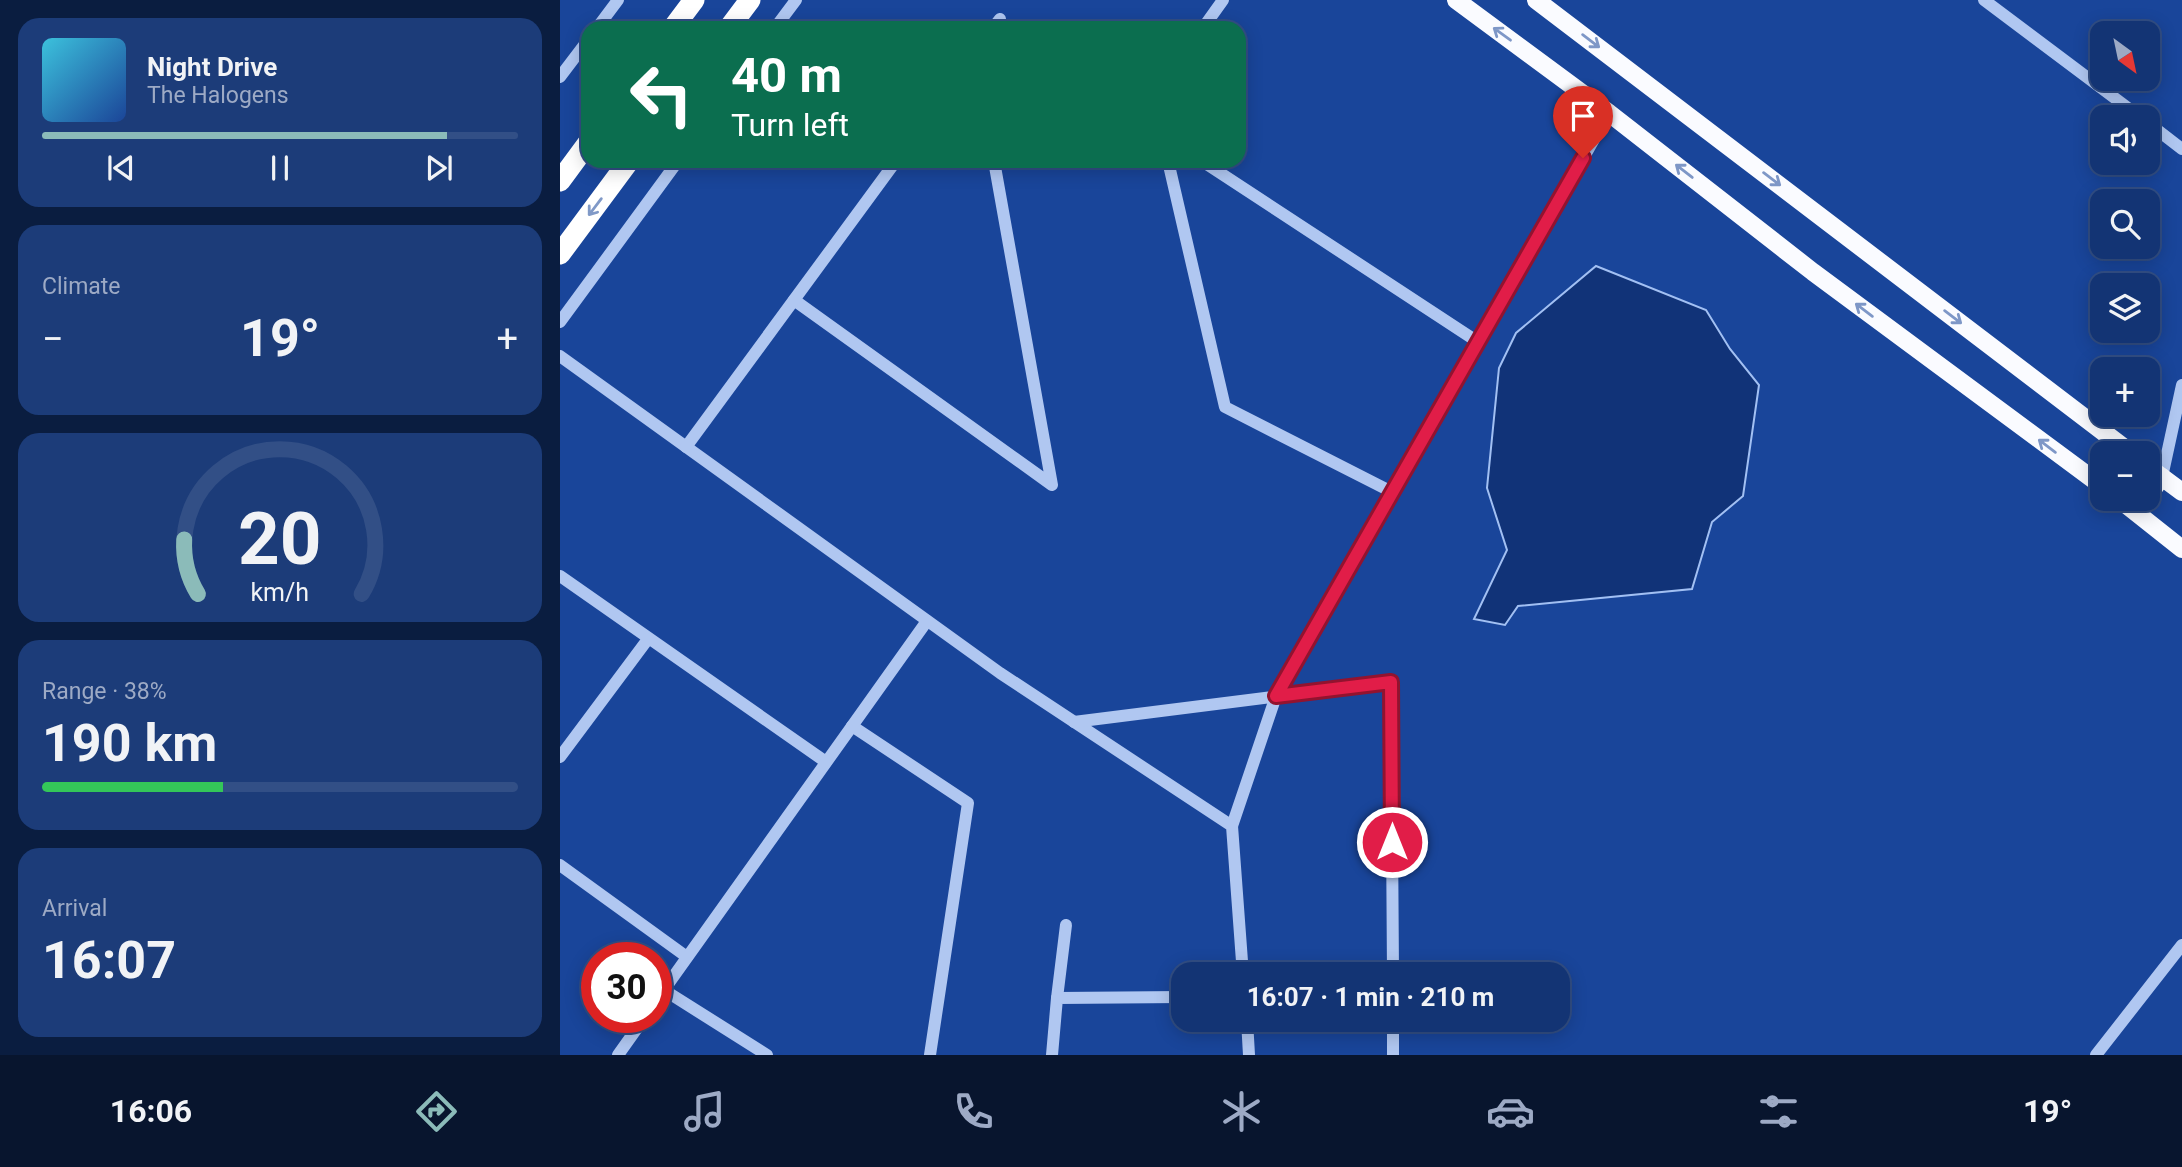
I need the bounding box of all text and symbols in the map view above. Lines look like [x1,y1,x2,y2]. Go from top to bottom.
north arrow [2090,21,2160,91]
map controls [2090,21,2160,511]
one-way arrow [1494,27,1512,42]
one-way arrow [1581,34,1600,48]
text: 40 m [731,47,842,104]
icon: left [616,49,707,140]
text: Night Drive [147,52,277,82]
text: The Halogens [147,82,289,109]
pin [1553,86,1613,158]
icon: arrive [1564,97,1602,135]
button: sound [2090,105,2160,175]
text: Turn left [731,106,849,144]
icon: previous [102,149,140,187]
icon: pause [261,149,299,187]
icon: next [420,149,458,187]
one-way arrow [1675,164,1694,179]
one-way arrow [1762,171,1781,186]
button: search [2090,189,2160,259]
one-way arrow [587,197,602,216]
text: Climate [42,273,121,300]
button: layers [2090,273,2160,343]
one-way arrow [1855,303,1874,317]
text: 19° [240,308,320,369]
one-way arrow [1943,309,1961,324]
text: − [42,317,64,361]
text: + [496,317,518,361]
button: + [2090,357,2160,427]
one-way arrow [2038,438,2057,453]
button: − [2090,441,2160,511]
text: 20 [238,496,322,582]
text: km/h [251,577,309,606]
text: Range · 38% [42,678,167,705]
text: 190 km [42,713,217,774]
position arrow [1355,805,1429,879]
text: Arrival [42,895,107,922]
text: 16:07 [42,930,176,991]
speed limit sign: 30 [581,942,672,1033]
text: 16:07 · 1 min · 210 m [1247,982,1494,1012]
icon: directions [412,1087,461,1136]
icon: music [680,1087,729,1136]
icon: phone [949,1087,998,1136]
icon: climate [1217,1087,1266,1136]
icon: car [1486,1087,1535,1136]
icon: filters [1754,1087,1803,1136]
text: 16:06 [110,1092,192,1130]
text: 19° [2023,1092,2072,1130]

